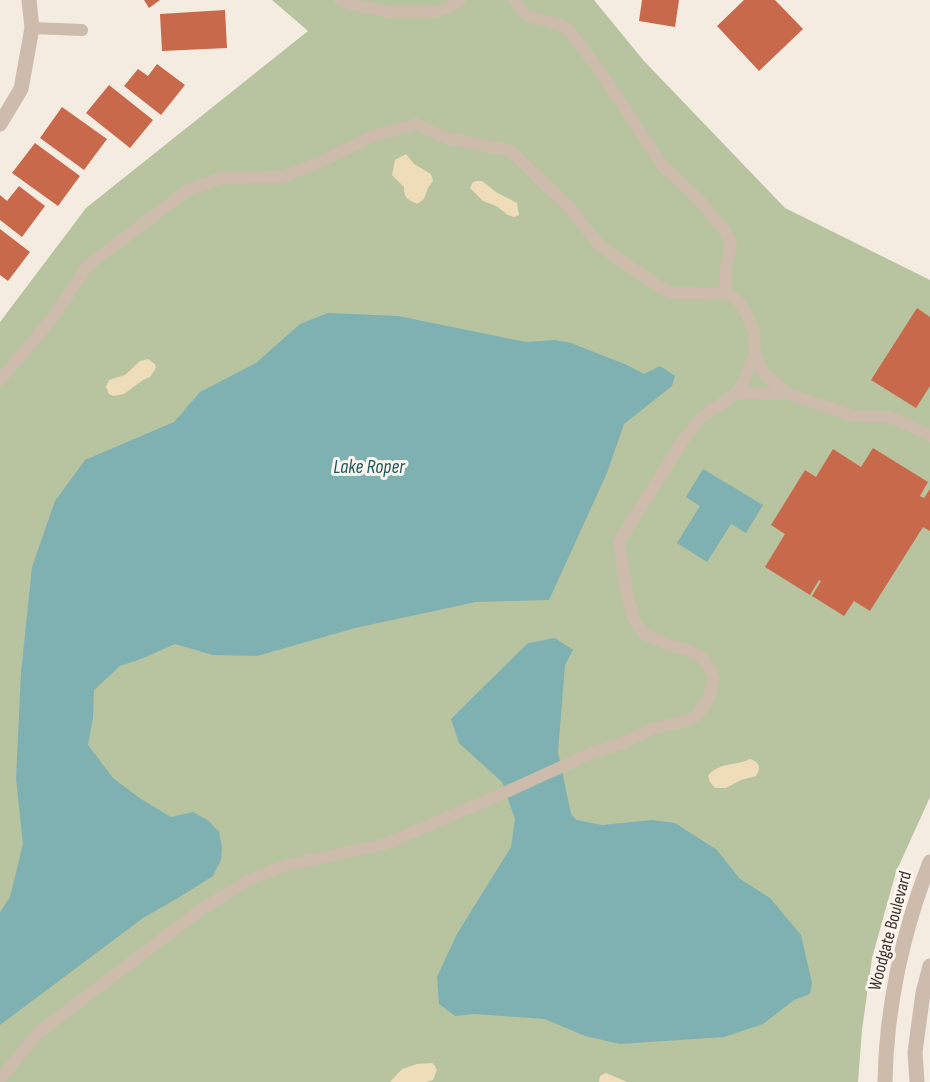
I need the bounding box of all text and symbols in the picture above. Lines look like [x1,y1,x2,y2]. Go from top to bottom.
water label: Lake Roper [333,456,405,480]
street label: Woodgate Boulevard [865,869,917,993]

